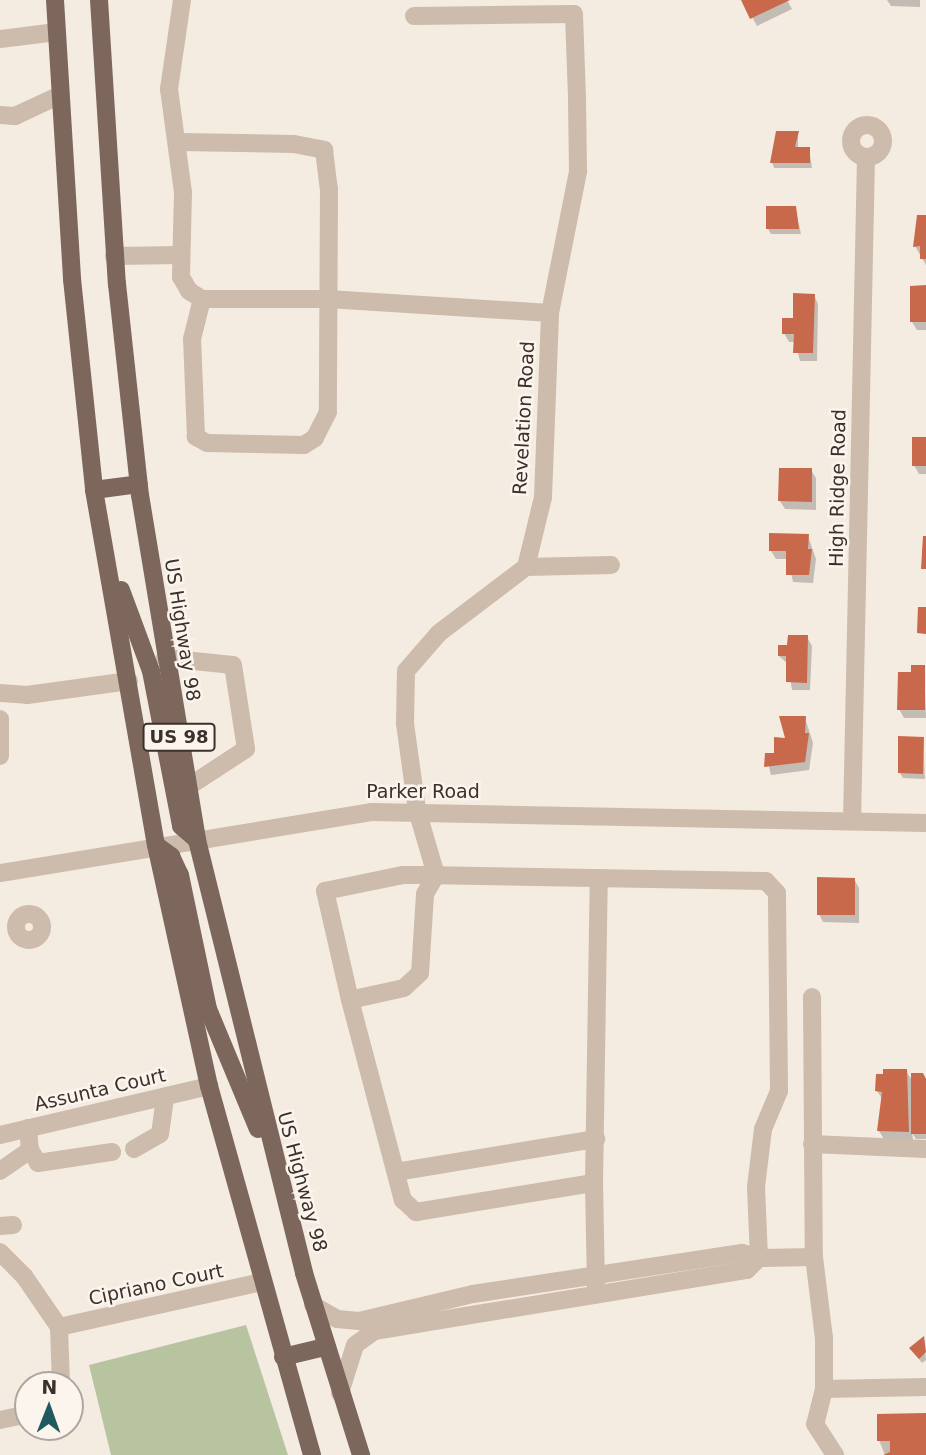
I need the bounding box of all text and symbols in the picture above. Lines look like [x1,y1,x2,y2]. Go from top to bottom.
street label: Revelation Road [509,341,539,495]
street label: High Ridge Road [825,409,851,567]
street label: US Highway 98 [159,557,205,703]
road number: US 98 [142,722,216,752]
street label: Parker Road [366,781,480,803]
street label: Assunta Court [32,1064,168,1116]
street label: US Highway 98 [272,1109,332,1255]
street label: Cipriano Court [87,1260,225,1310]
north arrow [14,1371,84,1441]
text: N [41,1376,57,1398]

